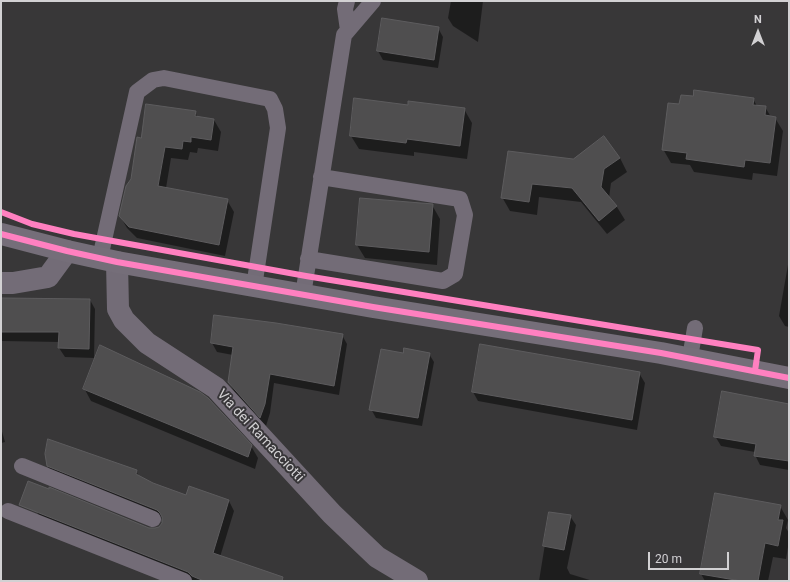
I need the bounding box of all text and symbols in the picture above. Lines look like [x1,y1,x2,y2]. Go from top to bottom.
north arrow [738,12,778,52]
text: N [754,13,762,26]
street label: Via dei Ramacciotti [213,386,307,486]
scale bar [650,544,731,570]
text: 20 m [655,552,682,566]

